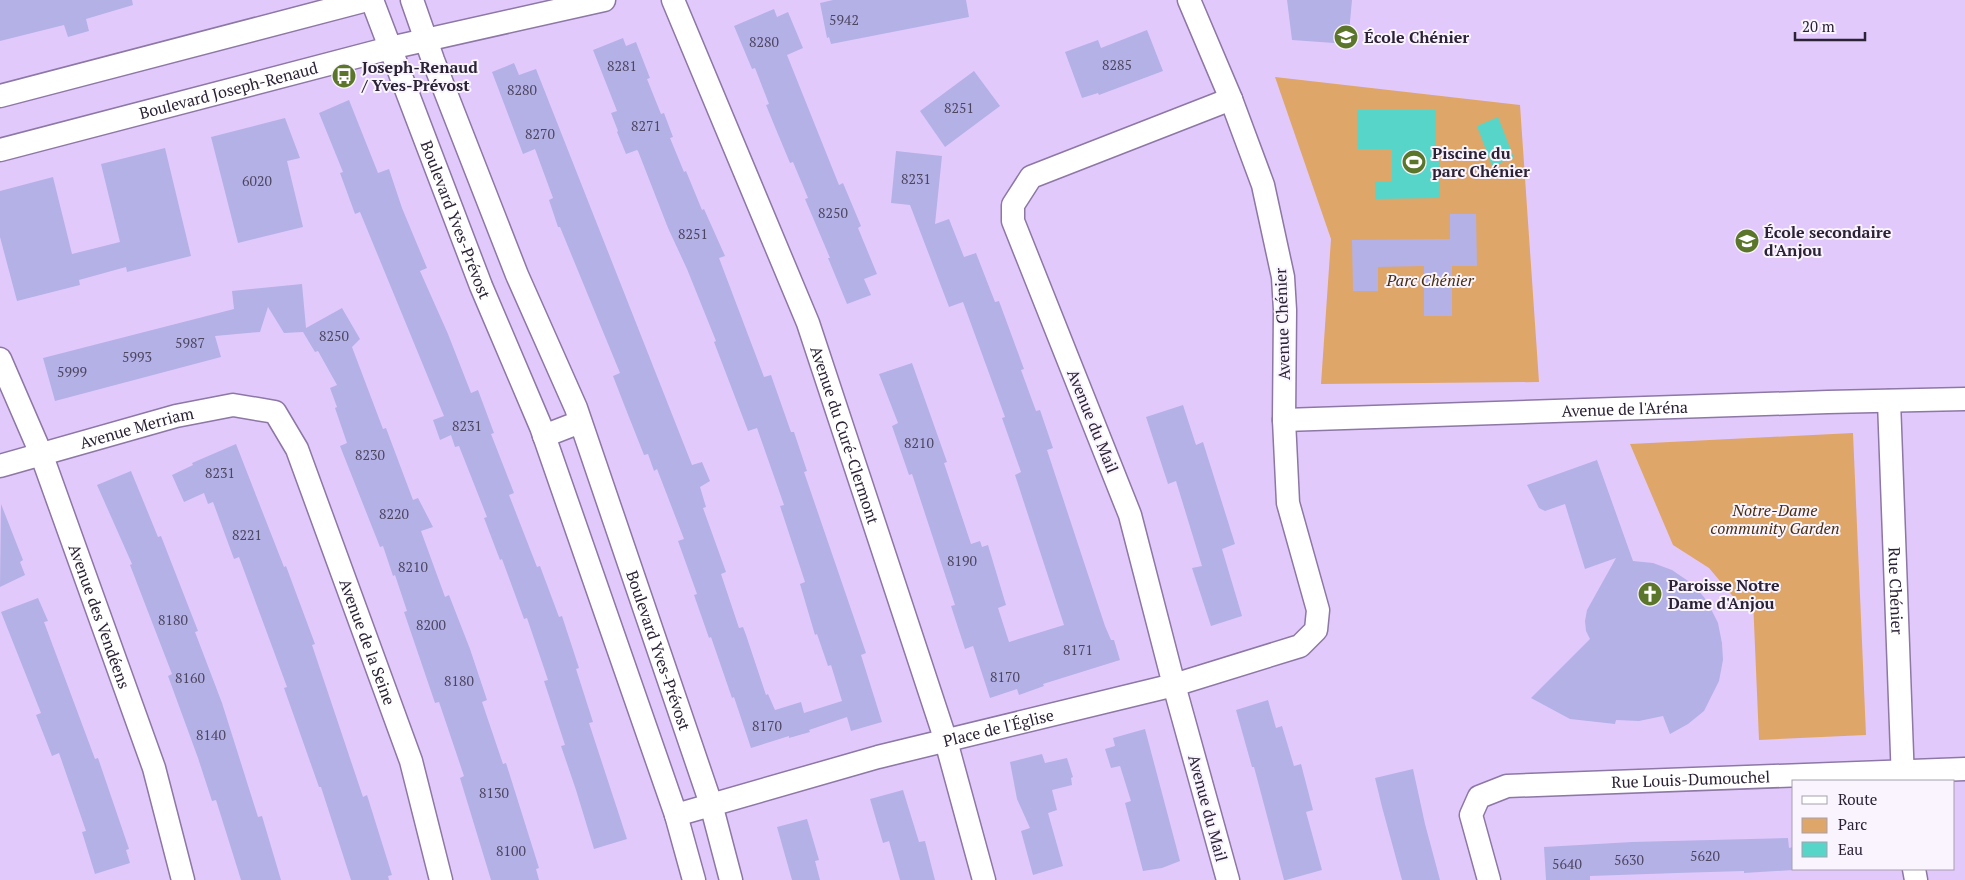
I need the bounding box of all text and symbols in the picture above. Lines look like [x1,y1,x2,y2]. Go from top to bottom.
house number: 5942 [829,10,859,29]
scale bar [1795,10,1865,42]
text: 20 m [1802,16,1835,36]
school or university icon: École Chénier [1333,24,1359,50]
place label: École Chénier [1364,26,1469,48]
house number: 8280 [749,32,779,51]
house number: 8285 [1102,55,1132,74]
street label: Boulevard Joseph-Renaud [137,56,320,124]
place label: Joseph-Renaud / Yves-Prévost [361,56,478,96]
house number: 8281 [607,56,637,75]
bus stop icon: Joseph-Renaud / Yves-Prévost [331,63,357,89]
house number: 8280 [507,80,537,99]
house number: 8251 [944,98,974,117]
house number: 8271 [631,116,661,135]
house number: 8270 [525,124,555,143]
street label: Boulevard Yves-Prévost [416,137,496,302]
place label: Piscine du parc Chénier [1432,142,1530,182]
sports icon: Piscine du parc Chénier [1401,149,1427,175]
house number: 8231 [901,169,931,188]
house number: 6020 [242,171,272,190]
house number: 8250 [818,203,848,222]
place label: École secondaire d'Anjou [1764,221,1892,261]
house number: 8251 [678,224,708,243]
school or university icon: École secondaire d'Anjou [1734,228,1760,254]
street label: Avenue Chénier [1269,267,1295,381]
park label: Parc Chénier [1385,269,1474,291]
house number: 8250 [319,326,349,345]
house number: 5987 [175,333,205,352]
street label: Avenue du Curé-Clermont [805,343,885,527]
house number: 5993 [122,347,152,366]
house number: 5999 [57,362,87,381]
street label: Avenue du Mail [1062,366,1124,476]
street label: Avenue de l'Aréna [1561,396,1688,422]
street label: Avenue Merriam [77,402,196,454]
house number: 8231 [452,416,482,435]
house number: 8210 [904,433,934,452]
house number: 8230 [355,445,385,464]
house number: 8231 [205,463,235,482]
park label: Notre-Dame community Garden [1710,499,1840,539]
house number: 8220 [379,504,409,523]
house number: 8221 [232,525,262,544]
street label: Avenue des Vendéens [63,541,136,692]
street label: Rue Chénier [1883,547,1909,636]
house number: 8190 [947,551,977,570]
house number: 8210 [398,557,428,576]
street label: Boulevard Yves-Prévost [621,567,696,733]
place label: Paroisse Notre Dame d'Anjou [1668,574,1780,614]
street label: Avenue de la Seine [334,576,401,708]
church icon: Paroisse Notre Dame d'Anjou [1637,581,1663,607]
house number: 8180 [158,610,188,629]
house number: 8200 [416,615,446,634]
house number: 8171 [1063,640,1093,659]
house number: 8170 [990,667,1020,686]
house number: 8160 [175,668,205,687]
house number: 8180 [444,671,474,690]
street label: Place de l'Église [941,704,1056,752]
house number: 8170 [752,716,782,735]
house number: 8140 [196,725,226,744]
street label: Avenue du Mail [1183,752,1233,864]
street label: Rue Louis-Dumouchel [1611,765,1771,793]
legend [1792,780,1955,870]
house number: 8130 [479,783,509,802]
text: Route [1838,789,1877,809]
text: Parc [1838,814,1867,834]
text: Eau [1838,839,1863,859]
house number: 8100 [496,841,526,860]
house number: 5620 [1690,846,1720,865]
house number: 5630 [1614,850,1644,869]
house number: 5640 [1552,854,1582,873]

